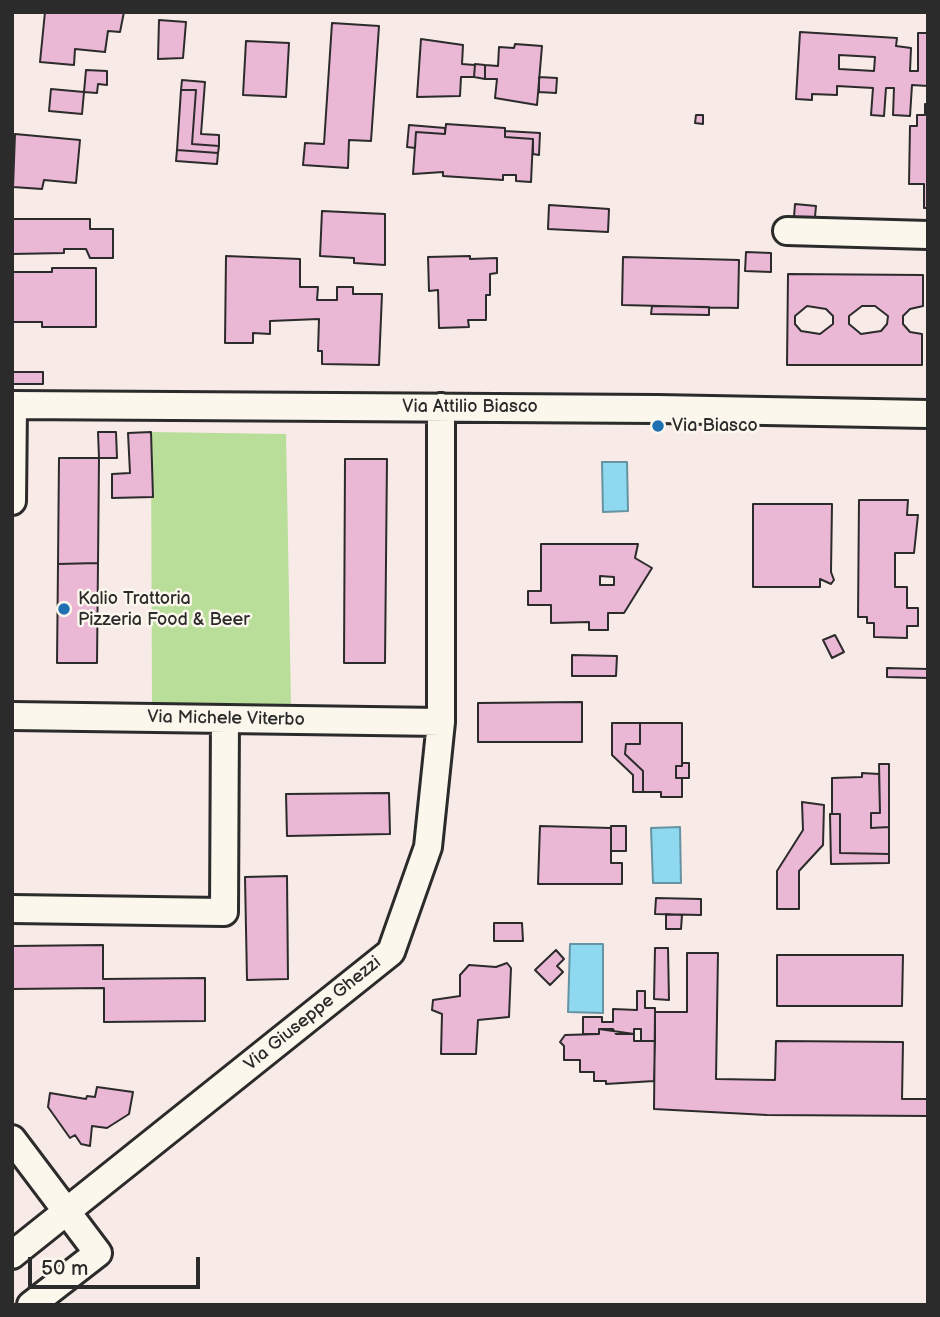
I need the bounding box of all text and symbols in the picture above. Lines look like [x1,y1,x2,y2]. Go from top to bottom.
street label: Via Attilio Biasco [402,396,538,418]
place label: Via Biasco [672,415,758,437]
marker: Via Biasco [650,418,666,434]
place label: Kalio Trattoria Pizzeria Food & Beer [78,588,250,630]
marker: Kalio Trattoria Pizzeria Food & Beer [56,601,72,617]
street label: Via Michele Viterbo [147,707,305,731]
street label: Via Giuseppe Ghezzi [240,952,386,1076]
scale bar [32,1244,203,1288]
text: 50 m [41,1256,88,1281]

